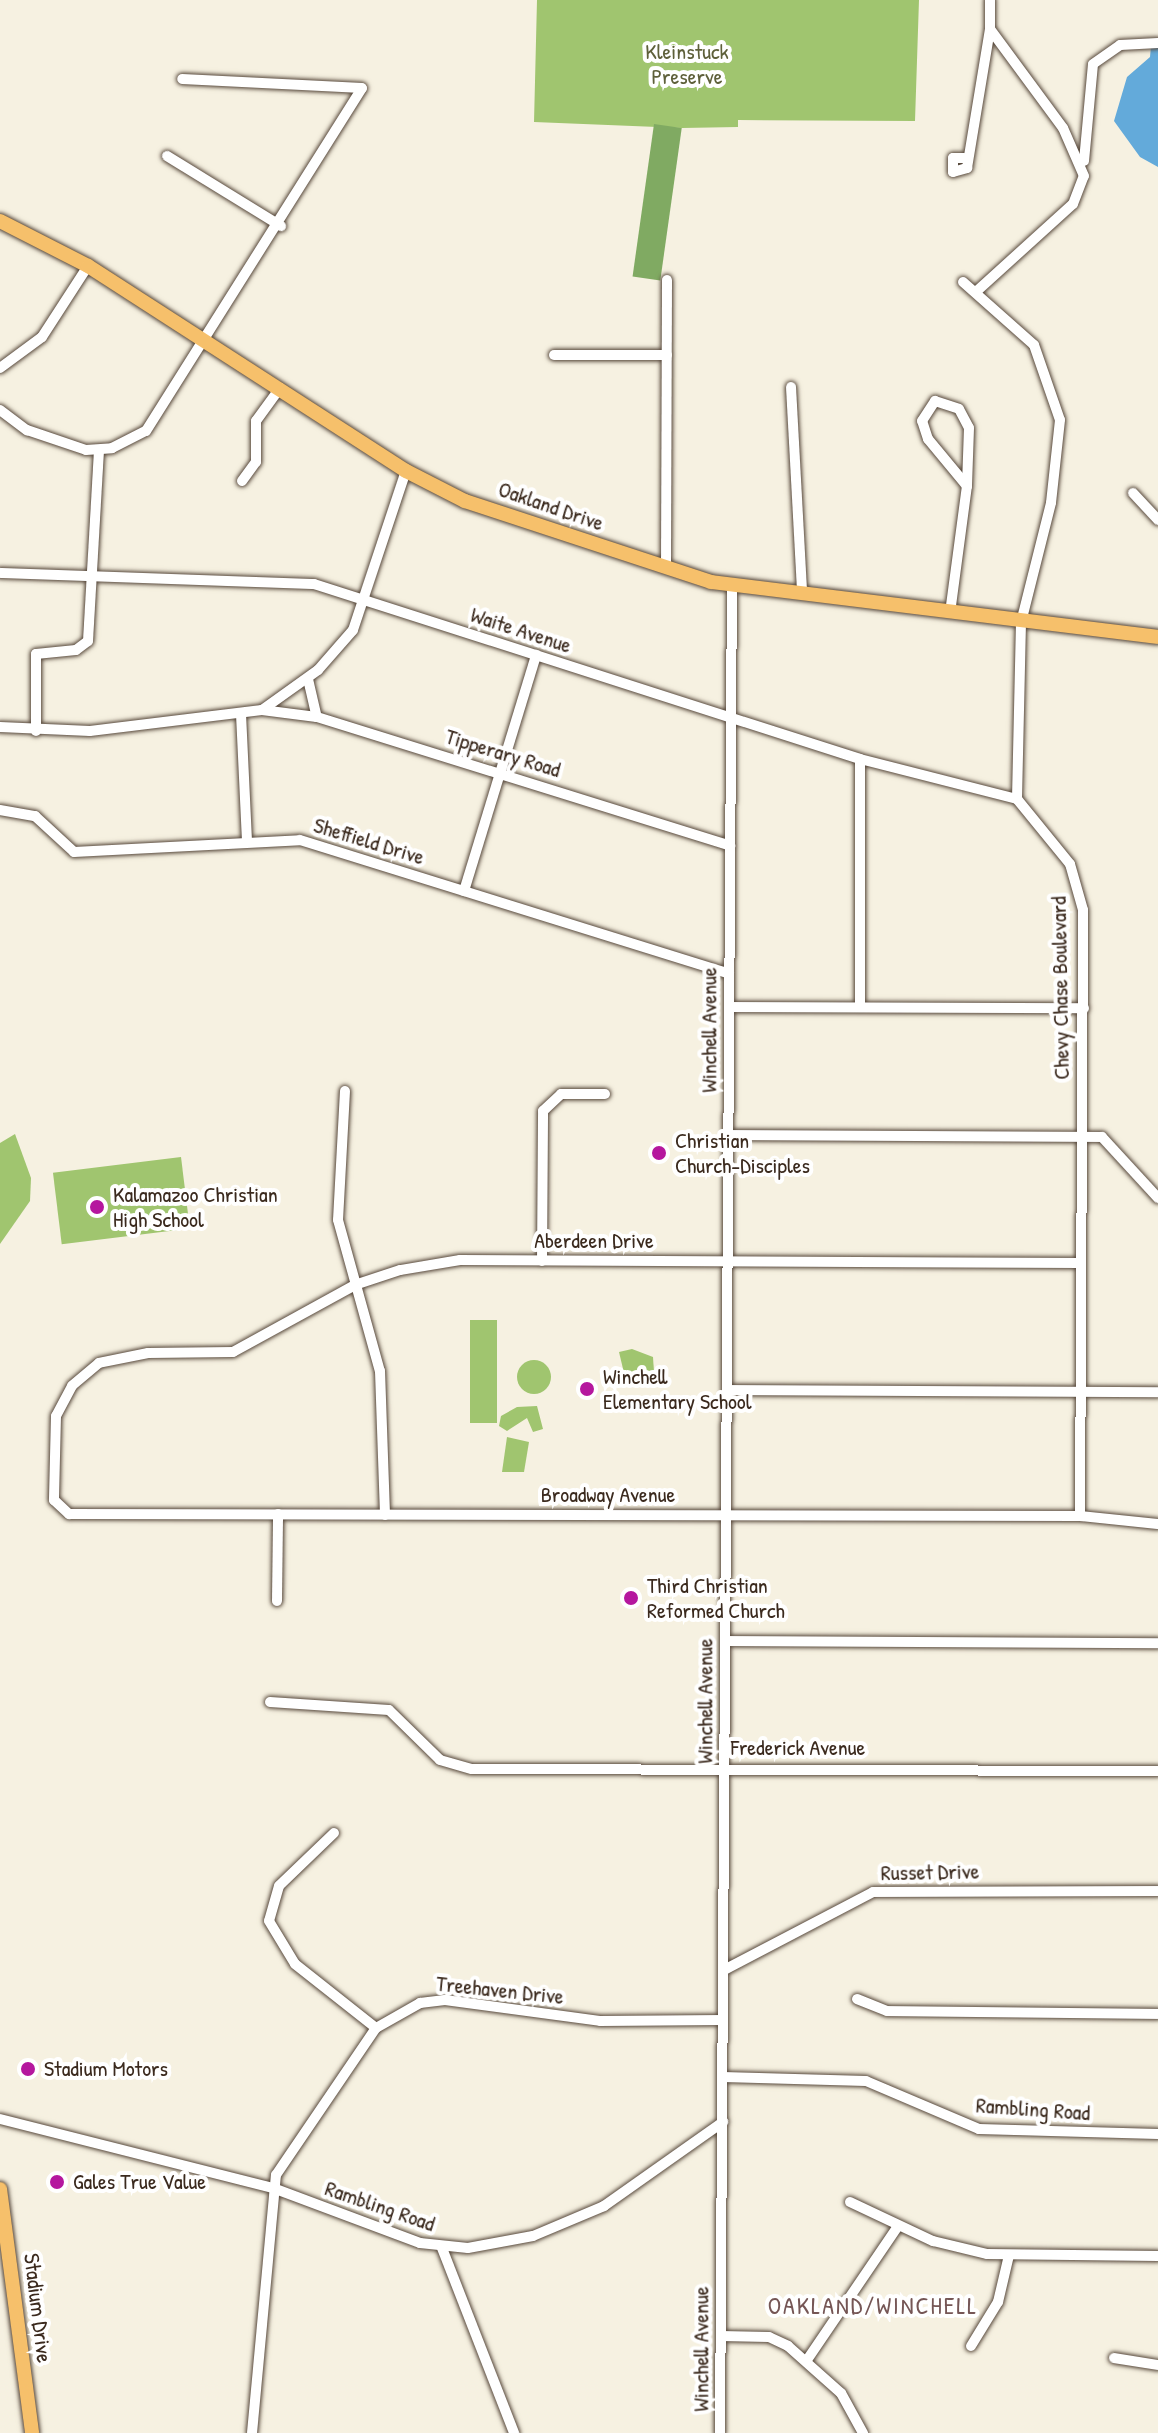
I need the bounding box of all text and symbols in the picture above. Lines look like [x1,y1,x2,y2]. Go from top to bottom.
park label: Kleinstuck Preserve [645,38,729,90]
street label: Oakland Drive [495,476,607,536]
street label: Waite Avenue [467,601,575,659]
street label: Tipperary Road [442,723,564,783]
street label: Sheffield Drive [311,812,427,870]
street label: Chevy Chase Boulevard [1045,896,1075,1080]
street label: Winchell Avenue [696,967,722,1093]
place label: Christian Church-Disciples [675,1127,810,1178]
marker: Christian Church-Disciples [650,1144,668,1162]
place label: Kalamazoo Christian High School [113,1181,278,1232]
marker: Kalamazoo Christian High School [88,1198,106,1216]
street label: Aberdeen Drive [534,1228,654,1254]
place label: Winchell Elementary School [603,1363,751,1414]
marker: Winchell Elementary School [578,1380,596,1398]
street label: Broadway Avenue [541,1482,675,1508]
place label: Third Christian Reformed Church [647,1572,785,1624]
marker: Third Christian Reformed Church [622,1589,640,1607]
street label: Winchell Avenue [692,1638,718,1764]
street label: Frederick Avenue [731,1735,865,1761]
street label: Russet Drive [881,1858,979,1886]
street label: Treehaven Drive [435,1970,565,2010]
place label: Stadium Motors [44,2056,168,2082]
marker: Stadium Motors [19,2060,37,2078]
street label: Rambling Road [975,2092,1091,2126]
place label: Gales True Value [73,2169,206,2195]
marker: Gales True Value [48,2173,66,2191]
street label: Rambling Road [322,2175,438,2237]
street label: Stadium Drive [18,2252,58,2364]
street label: Winchell Avenue [688,2286,714,2412]
district label: OAKLAND/WINCHELL [768,2292,978,2320]

